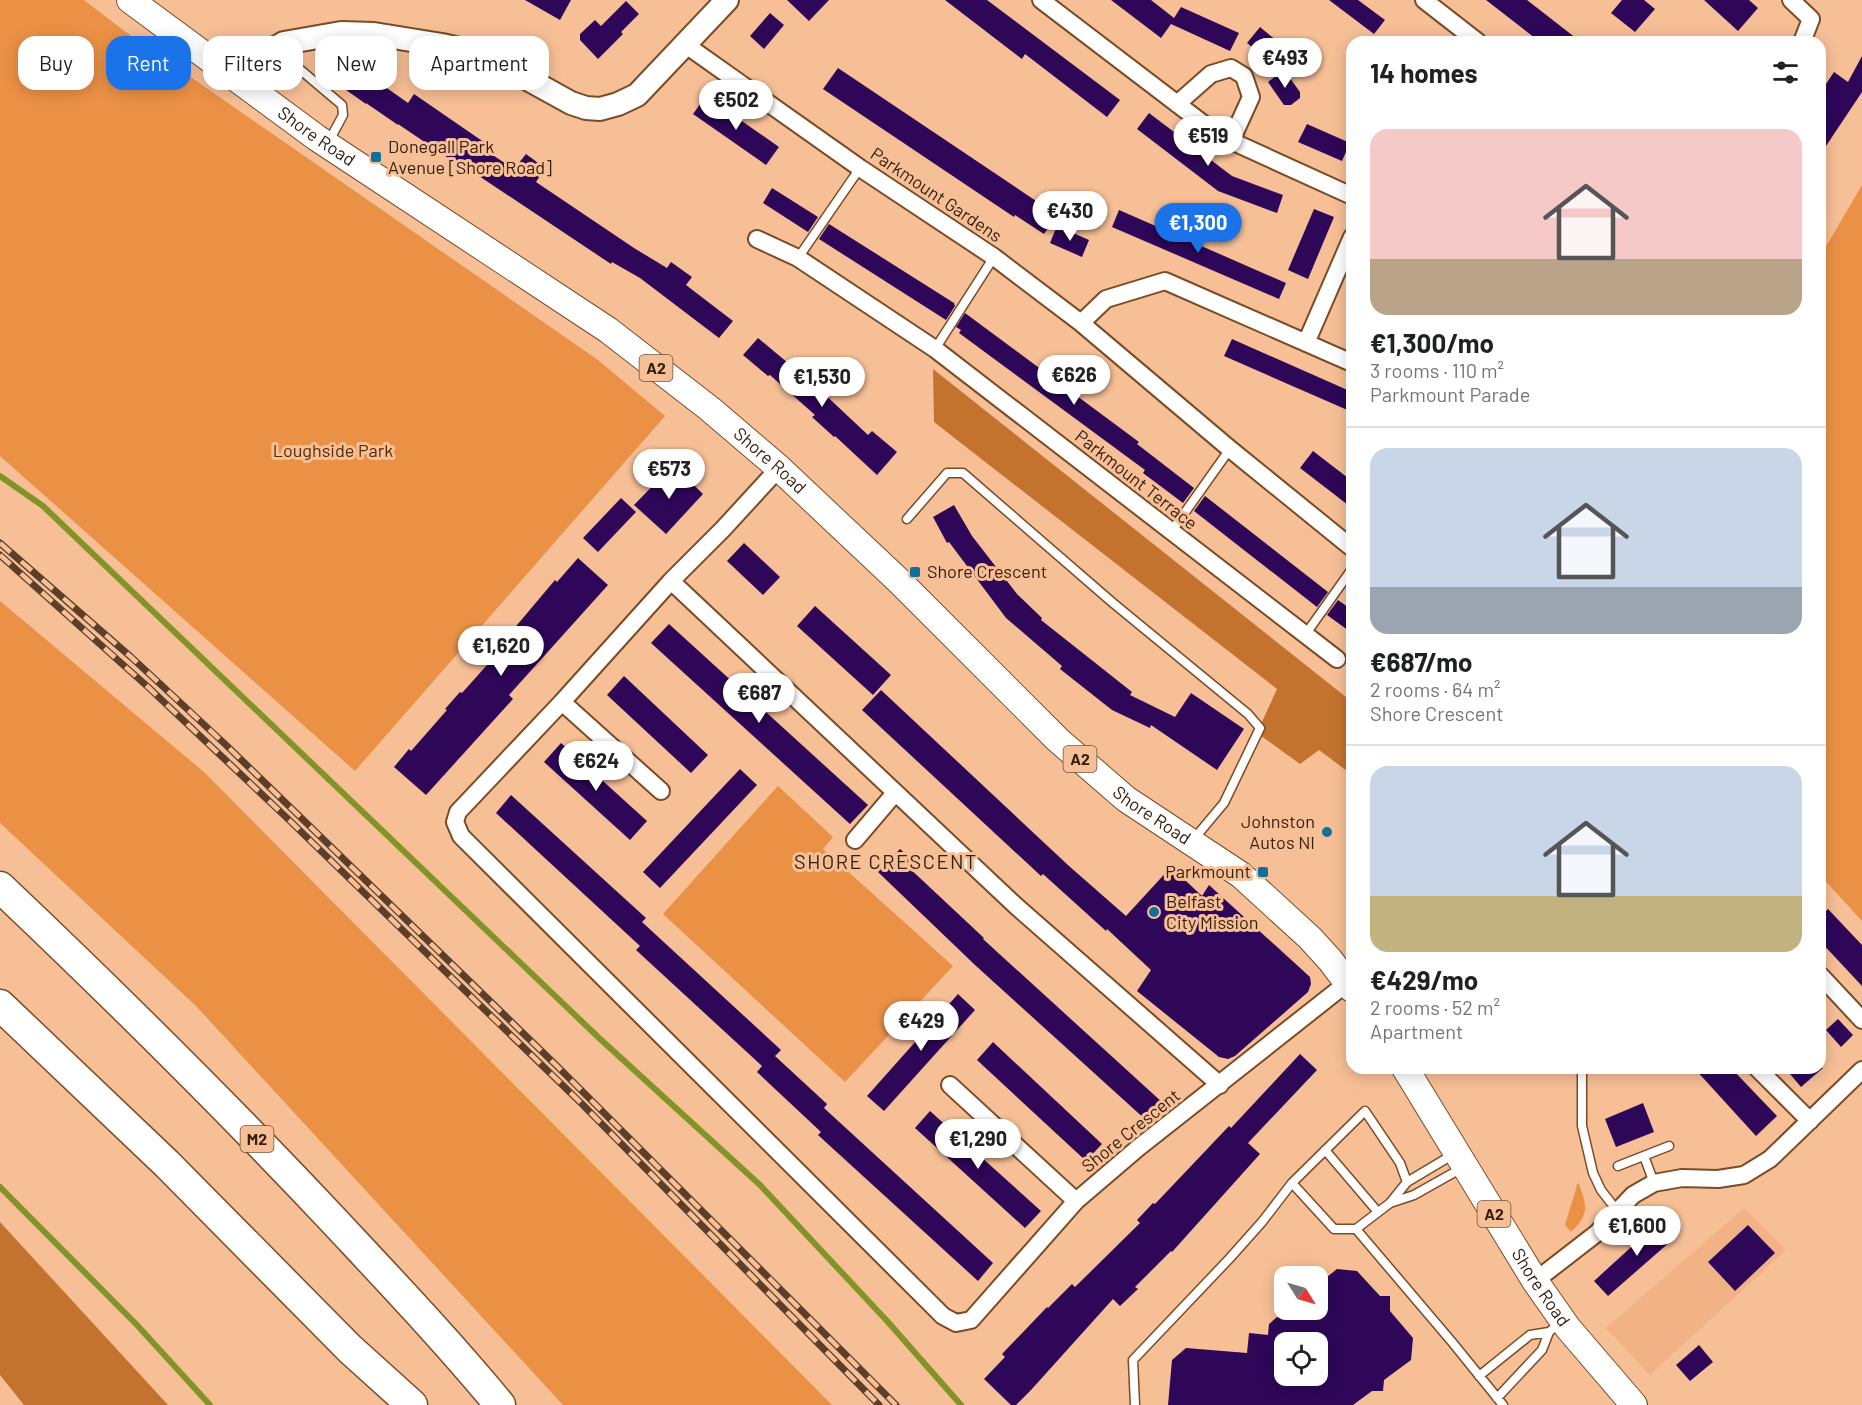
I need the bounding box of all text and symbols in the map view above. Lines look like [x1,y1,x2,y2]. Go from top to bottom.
chip: Buy [18,36,94,90]
chip: Rent [106,36,191,90]
chip: Filters [203,36,303,90]
chip: New [315,36,397,90]
chip: Apartment [409,36,549,90]
pin: €493 [1249,38,1321,89]
text: €493 [1262,45,1308,69]
icon: filters [1769,56,1802,89]
text: 14 homes [1370,57,1477,88]
pin: €502 [700,80,772,131]
text: €502 [713,87,759,111]
street label: Shore Road [274,101,360,170]
pin: €519 [1172,116,1244,167]
text: €519 [1188,123,1228,147]
place label: Donegall Park Avenue [Shore Road] [388,135,552,178]
street label: Parkmount Gardens [867,142,1006,246]
marker: Donegall Park Avenue [Shore Road] [369,150,383,164]
icon: home [1532,168,1640,276]
pin: €430 [1034,191,1106,242]
text: €430 [1047,198,1093,222]
pin: €1,300 [1149,203,1247,254]
text: €1,300 [1169,210,1227,234]
text: €1,300/mo [1370,327,1494,358]
road number: A2 [640,355,672,381]
pin: €626 [1038,355,1110,406]
pin: €1,530 [773,357,871,408]
text: 3 rooms · 110 m² [1370,358,1504,382]
text: €626 [1051,362,1097,386]
text: €1,530 [793,364,851,388]
text: Parkmount Parade [1370,382,1530,406]
street label: Shore Road [730,422,811,498]
street label: Parkmount Terrace [1071,425,1202,534]
park label: Loughside Park [273,439,393,461]
pin: €573 [633,449,705,500]
text: €573 [647,456,691,480]
icon: home [1532,487,1640,595]
place label: Shore Crescent [927,560,1047,582]
marker: Shore Crescent [908,565,922,579]
pin: €1,620 [452,626,550,677]
text: €1,620 [472,633,530,657]
text: €687/mo [1370,646,1472,677]
pin: €687 [723,673,795,724]
text: 2 rooms · 64 m² [1370,677,1500,701]
text: €687 [737,680,781,704]
text: Shore Crescent [1370,701,1504,725]
pin: €624 [560,741,632,792]
road number: A2 [1064,746,1096,772]
text: €624 [573,748,619,772]
street label: Shore Road [1109,781,1195,849]
icon: home [1532,805,1640,913]
place label: Johnston Autos NI [1241,810,1315,853]
marker: Johnston Autos NI [1320,825,1334,839]
district label: SHORE CRESCENT [794,849,978,873]
place label: Parkmount [1165,860,1251,882]
marker: Parkmount [1256,865,1270,879]
place label: Belfast City Mission [1166,890,1259,933]
marker: Belfast City Mission [1147,905,1161,919]
text: €429/mo [1370,964,1478,995]
text: 2 rooms · 52 m² [1370,995,1500,1019]
pin: €429 [885,1001,957,1052]
text: €429 [898,1008,944,1032]
text: Apartment [1370,1019,1463,1043]
street label: Shore Crescent [1077,1084,1184,1177]
pin: €1,290 [929,1119,1027,1170]
road number: M2 [240,1126,274,1152]
text: €1,290 [949,1126,1007,1150]
road number: A2 [1478,1201,1510,1227]
pin: €1,600 [1588,1206,1686,1257]
text: €1,600 [1608,1213,1666,1237]
street label: Shore Road [1508,1244,1575,1330]
north arrow [1274,1266,1328,1320]
map controls [1274,1266,1328,1386]
button: locate [1274,1332,1328,1386]

